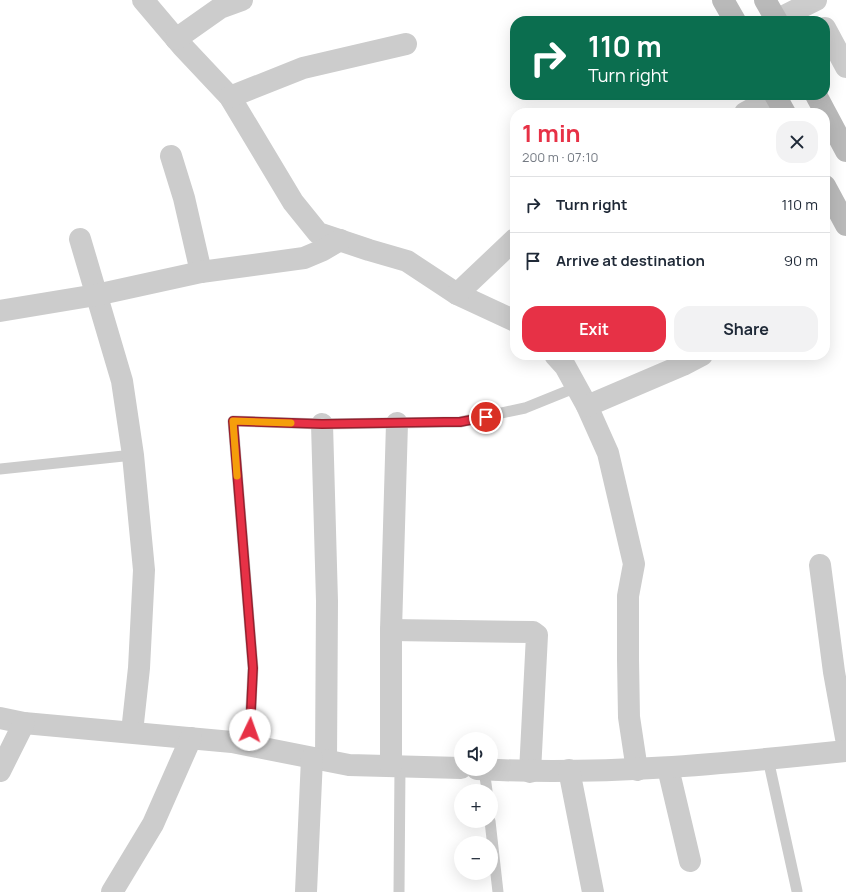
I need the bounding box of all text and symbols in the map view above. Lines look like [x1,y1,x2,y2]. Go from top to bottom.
text: 110 m [588,27,662,65]
icon: right [522,32,574,84]
text: Turn right [588,63,669,87]
text: 1 min [522,116,581,149]
button: close [776,121,818,163]
text: 200 m · 07:10 [522,148,598,166]
icon: right [522,194,544,216]
text: Turn right [556,194,627,215]
text: 110 m [781,194,818,215]
icon: arrive [522,250,544,272]
text: Arrive at destination [556,250,705,271]
text: 90 m [784,250,818,271]
button: Exit [522,306,666,352]
button: Share [674,306,818,352]
pin [469,400,503,434]
icon: arrive [475,406,497,428]
position arrow [229,709,271,751]
map controls [454,732,498,880]
button: sound [454,732,498,776]
button: + [454,784,498,828]
button: − [454,836,498,880]

